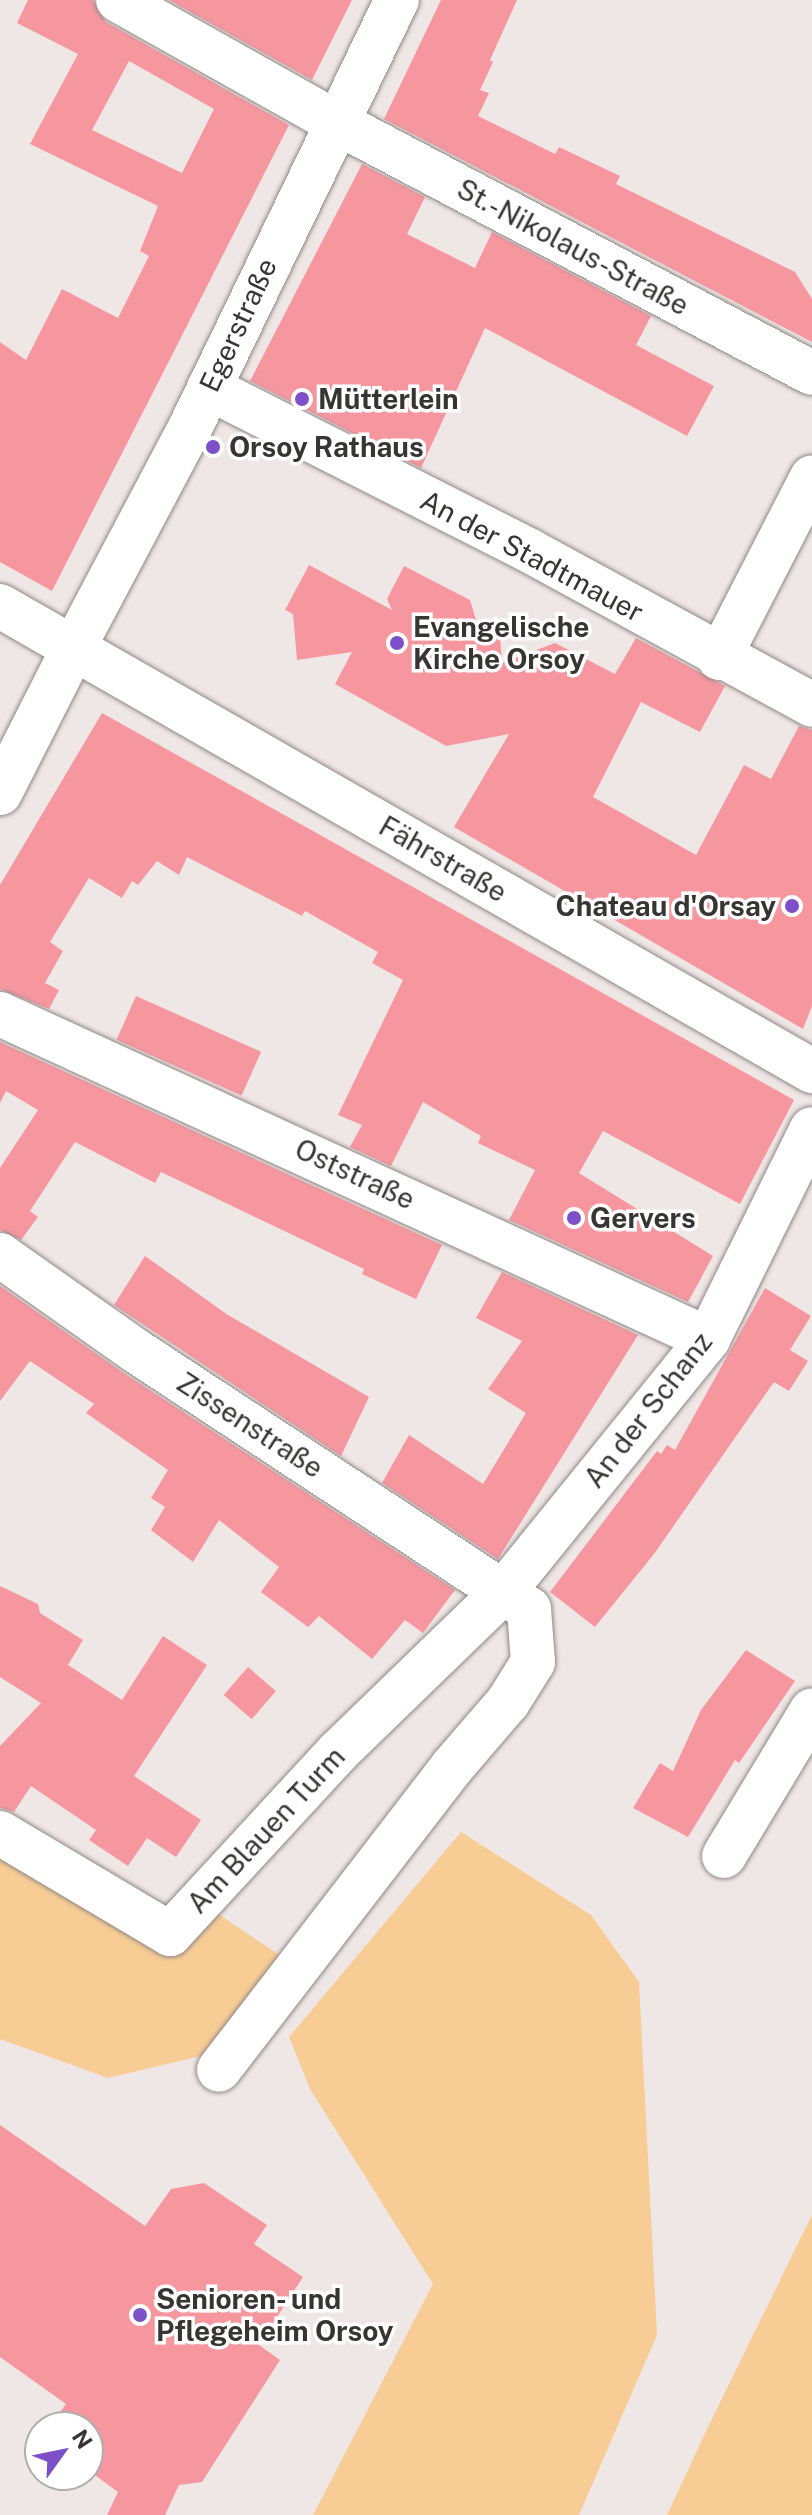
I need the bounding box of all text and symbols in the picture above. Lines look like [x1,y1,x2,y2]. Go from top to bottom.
street label: St.-Nikolaus-Straße [451,172,695,322]
street label: Egerstraße [192,253,284,397]
place label: Mütterlein [318,382,459,416]
marker: Mütterlein [293,390,311,408]
place label: Orsoy Rathaus [229,430,424,464]
marker: Orsoy Rathaus [204,438,222,456]
street label: An der Stadtmauer [415,483,649,629]
place label: Evangelische Kirche Orsoy [413,610,589,676]
marker: Evangelische Kirche Orsoy [388,634,406,652]
street label: Fährstraße [373,809,513,909]
place label: Chateau d'Orsay [555,889,776,923]
marker: Chateau d'Orsay [783,897,801,915]
street label: Oststraße [290,1132,420,1216]
place label: Gervers [590,1201,696,1235]
marker: Gervers [565,1209,583,1227]
street label: An der Schanz [577,1326,719,1494]
street label: Zissenstraße [171,1365,329,1485]
street label: Am Blauen Turm [180,1740,352,1920]
place label: Senioren- und Pflegeheim Orsoy [156,2282,394,2348]
marker: Senioren- und Pflegeheim Orsoy [131,2306,149,2324]
north arrow [24,2411,104,2491]
text: N [67,2425,98,2453]

